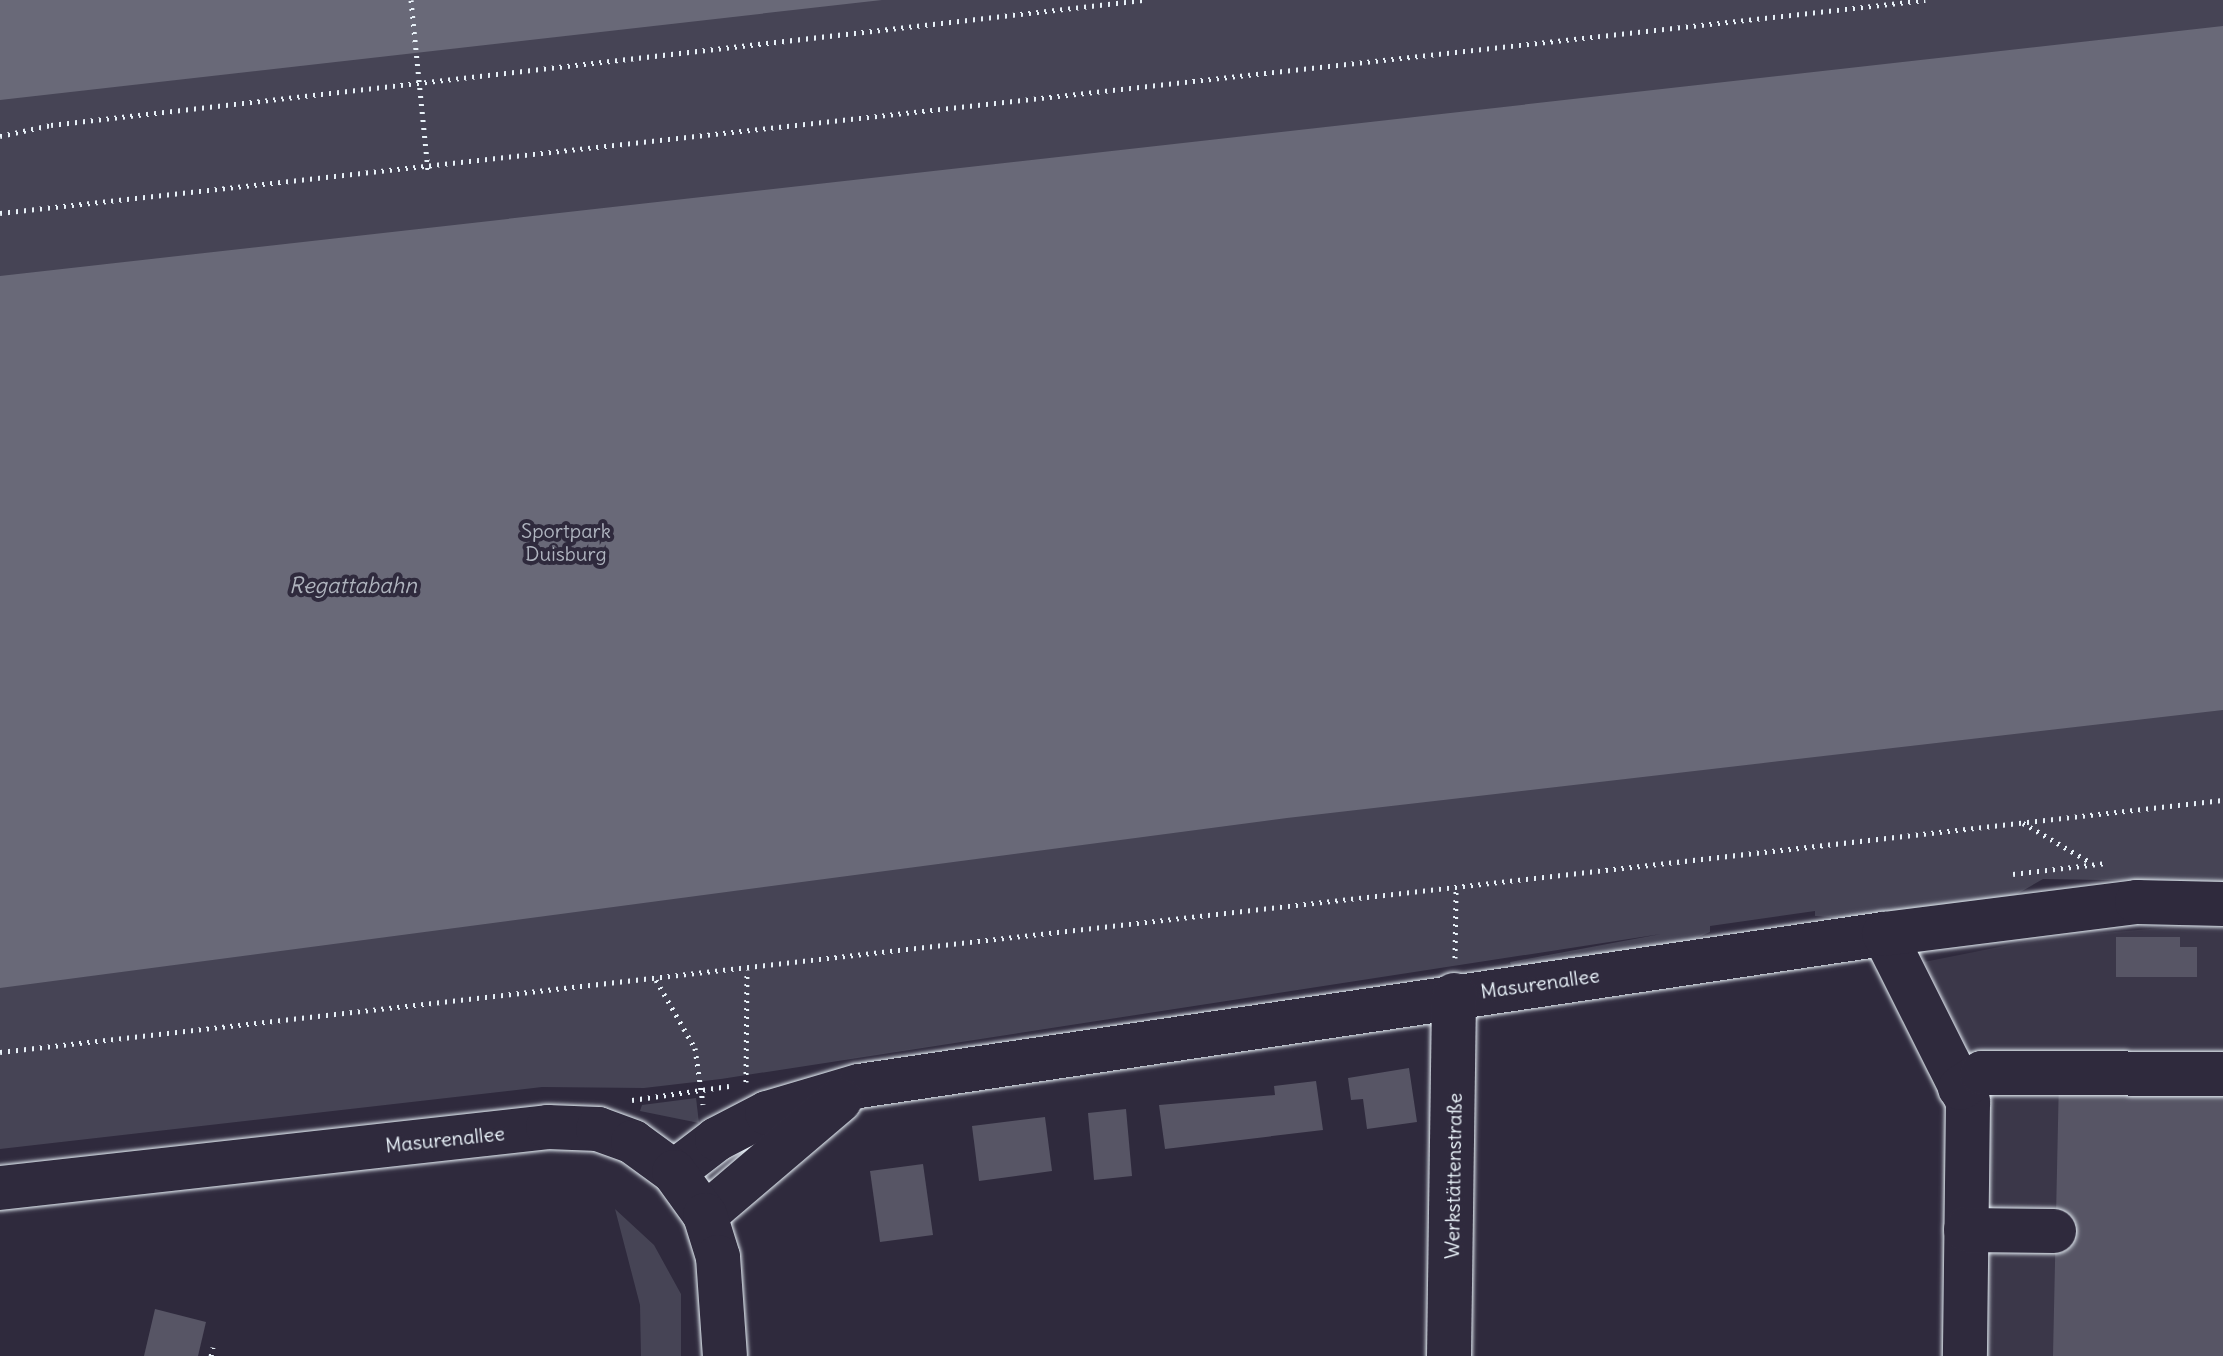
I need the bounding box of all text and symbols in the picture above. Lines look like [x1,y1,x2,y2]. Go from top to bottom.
park label: Sportpark Duisburg [521,519,611,566]
water label: Regattabahn [289,573,417,599]
street label: Masurenallee [1479,963,1601,1003]
street label: Werkstättenstraße [1440,1093,1466,1259]
street label: Masurenallee [384,1121,506,1157]

